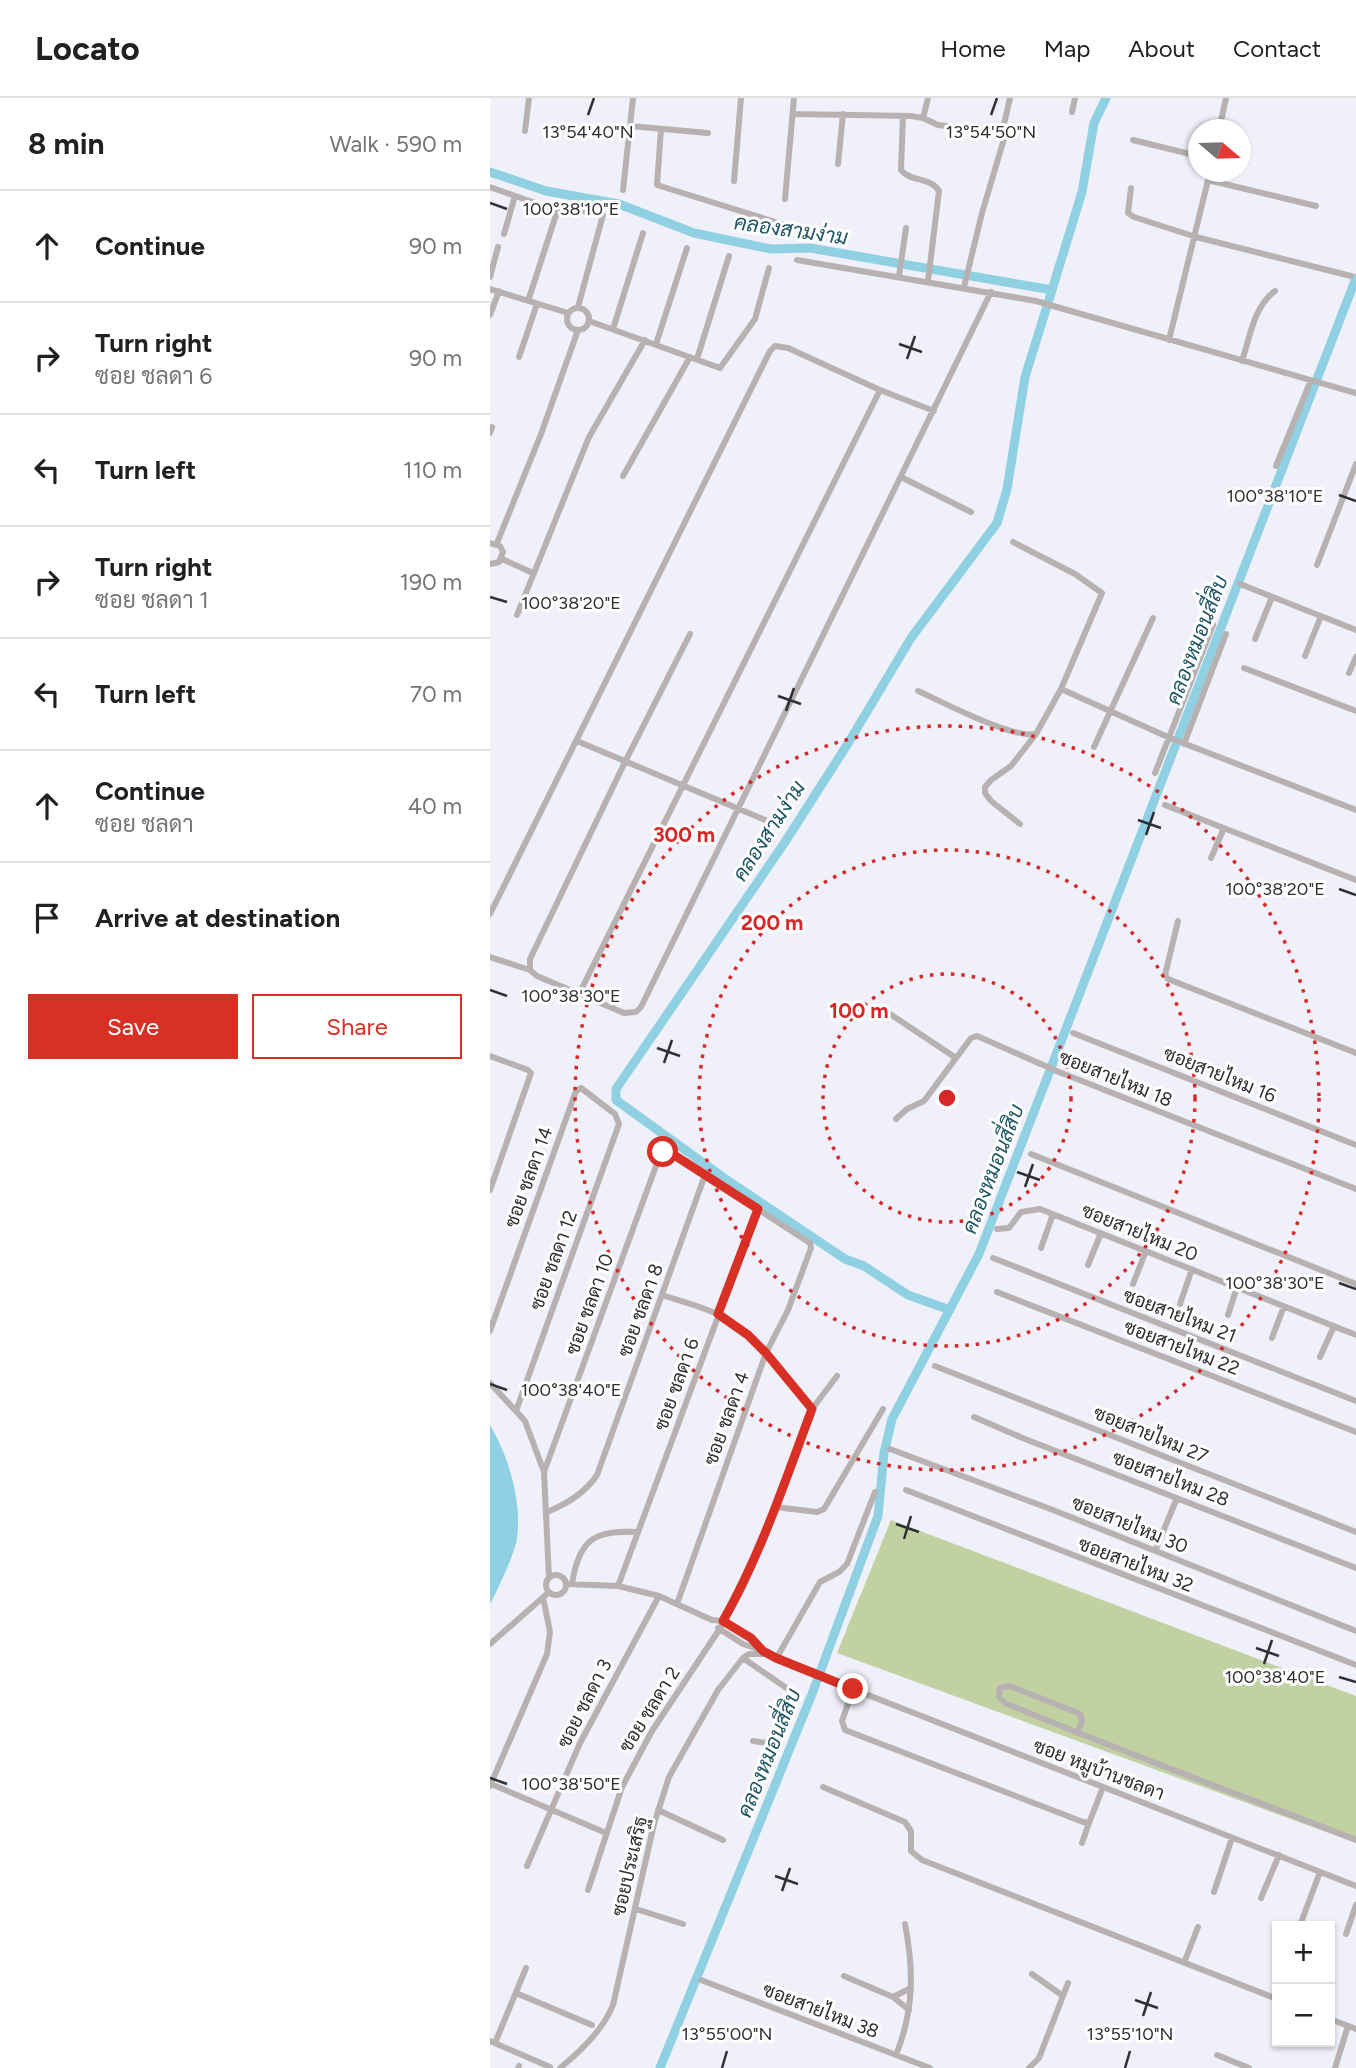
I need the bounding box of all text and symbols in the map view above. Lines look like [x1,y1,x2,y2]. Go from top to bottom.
text: Locato [35,29,140,68]
text: Home [940,34,1006,63]
text: Map [1044,34,1090,63]
text: About [1128,34,1195,63]
text: Contact [1233,34,1321,63]
north arrow [1188,119,1251,182]
text: 13°54'40"N [542,121,634,143]
text: 13°54'50"N [946,121,1036,143]
text: 8 min [28,125,105,162]
text: Walk · 590 m [329,130,462,158]
text: 100°38'10"E [523,198,619,220]
water label: คลองสามง่าม [733,209,850,250]
icon: ahead [28,227,66,265]
text: Continue [95,230,205,262]
text: 90 m [409,232,462,260]
text: Turn right [95,327,212,359]
icon: right [28,339,66,377]
text: 90 m [409,344,462,372]
text: ซอย ชลดา 6 [95,362,212,390]
icon: left [28,451,66,489]
text: Turn left [95,454,196,486]
text: 110 m [403,456,462,484]
text: 100°38'10"E [1227,485,1323,507]
text: Turn right [95,551,212,583]
icon: right [28,563,66,601]
text: 190 m [399,568,462,596]
water label: คลองหมอนสี่สิบ [1154,569,1233,708]
text: ซอย ชลดา 1 [95,586,209,614]
text: 100°38'20"E [521,592,621,614]
icon: left [28,675,66,713]
text: Turn left [95,678,196,710]
text: 70 m [410,680,462,708]
text: Continue [95,775,205,807]
water label: คลองสามง่าม [727,776,810,886]
icon: ahead [28,787,66,825]
text: 40 m [408,792,462,820]
text: ซอย ชลดา [95,810,194,838]
text: 300 m [653,822,715,847]
text: 100°38'20"E [1225,878,1325,900]
icon: arrive [28,899,66,937]
text: Arrive at destination [95,902,340,934]
text: 200 m [741,910,803,935]
text: 100°38'30"E [521,985,621,1007]
button: Save [28,994,238,1059]
button: Share [252,994,462,1059]
text: 100 m [829,998,889,1023]
street label: ซอยสายไหม 16 [1160,1041,1280,1108]
street label: ซอยสายไหม 18 [1056,1044,1176,1112]
centre of rings [935,1086,959,1110]
water label: คลองหมอนสี่สิบ [950,1098,1029,1237]
street label: ซอย ชลดา 14 [500,1123,557,1231]
route start [647,1136,678,1167]
street label: ซอยสายไหม 20 [1078,1198,1202,1266]
street label: ซอย ชลดา 12 [525,1207,582,1313]
street label: ซอย ชลดา 10 [561,1250,618,1358]
street label: ซอย ชลดา 8 [613,1260,668,1360]
text: 100°38'30"E [1225,1272,1325,1294]
street label: ซอยสายไหม 21 [1120,1282,1240,1348]
street label: ซอยสายไหม 22 [1121,1314,1243,1380]
street label: ซอย ชลดา 6 [649,1335,704,1434]
street label: ซอย ชลดา 4 [699,1368,754,1468]
text: 100°38'40"E [521,1379,621,1401]
street label: ซอยสายไหม 27 [1090,1400,1212,1468]
street label: ซอยสายไหม 28 [1109,1445,1233,1511]
street label: ซอยสายไหม 30 [1068,1490,1192,1558]
street label: ซอยสายไหม 32 [1075,1531,1197,1597]
street label: ซอย ชลดา 3 [552,1655,617,1751]
street label: ซอย ชลดา 2 [614,1662,685,1756]
text: 100°38'40"E [1225,1666,1325,1688]
route end [837,1673,868,1704]
water label: คลองหมอนสี่สิบ [725,1682,806,1821]
street label: ซอย หมูบ้านชลดา [1029,1734,1168,1807]
text: 100°38'50"E [521,1773,621,1795]
street label: ซอยประเสริฐ [607,1814,653,1919]
map controls [1272,1921,1335,2047]
button: + [1272,1921,1335,1984]
street label: ซอยสายไหม 38 [759,1977,883,2043]
button: − [1272,1984,1335,2047]
text: 13°55'00"N [682,2023,772,2045]
text: 13°55'10"N [1087,2023,1173,2045]

